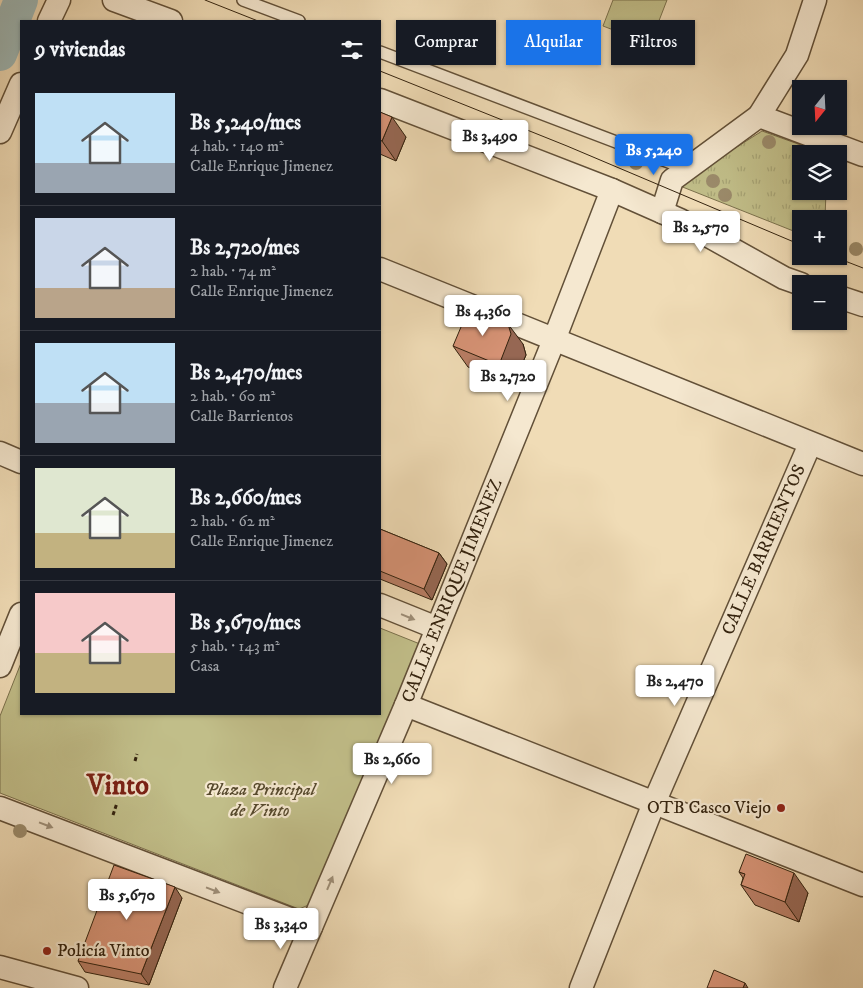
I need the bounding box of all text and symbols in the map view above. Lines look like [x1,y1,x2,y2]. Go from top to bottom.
chip: Comprar [396,20,496,65]
chip: Alquilar [506,20,601,65]
chip: Filtros [611,20,695,65]
icon: filters [338,36,366,64]
text: 9 viviendas [35,37,125,63]
north arrow [792,80,848,135]
map controls [792,80,847,330]
text: Bs 5,240/mes [190,110,301,136]
icon: home [75,113,135,173]
pin: Bs 3,490 [438,120,542,162]
text: Bs 3,490 [462,126,518,146]
pin: Bs 5,240 [602,134,706,176]
text: 4 hab. · 140 m² [190,136,284,156]
text: Bs 5,240 [626,140,682,160]
button: layers [792,145,847,200]
text: Calle Enrique Jimenez [190,156,333,176]
pin: Bs 2,570 [649,210,753,253]
button: + [792,210,847,265]
text: Bs 2,570 [673,217,729,237]
text: Bs 2,720/mes [190,235,300,261]
icon: home [75,238,135,298]
text: 2 hab. · 74 m² [190,261,276,281]
button: − [792,275,847,330]
text: Calle Enrique Jimenez [190,281,333,301]
pin: Bs 4,360 [431,294,535,337]
text: Bs 4,360 [455,301,511,321]
text: Bs 2,470/mes [190,360,302,386]
pin: Bs 2,720 [456,360,560,402]
icon: home [75,363,135,423]
text: Bs 2,720 [480,366,536,386]
text: 2 hab. · 60 m² [190,386,276,406]
text: Calle Barrientos [190,406,293,426]
street label: CALLE BARRIENTOS [717,461,811,638]
street label: CALLE ENRIQUE JIMENEZ [397,475,508,706]
text: Bs 2,660/mes [190,485,301,511]
icon: home [75,488,135,548]
text: 2 hab. · 62 m² [190,511,275,531]
text: Calle Enrique Jimenez [190,531,333,551]
text: Bs 5,670/mes [190,610,301,636]
icon: home [75,613,135,673]
one-way arrow [401,613,416,621]
text: 5 hab. · 143 m² [190,636,280,656]
text: Casa [190,656,220,676]
pin: Bs 2,470 [623,664,727,707]
text: Bs 2,470 [646,671,704,691]
pin: Bs 2,660 [340,742,444,785]
text: Bs 2,660 [364,749,420,769]
district label: Vinto [86,768,149,803]
park label: Plaza Principal de Vinto [204,779,318,822]
place label: OTB Casco Viejo [647,797,771,819]
marker: OTB Casco Viejo [775,802,787,814]
one-way arrow [38,822,53,829]
one-way arrow [327,876,335,890]
pin: Bs 5,670 [75,878,179,921]
text: Bs 5,670 [99,885,155,905]
one-way arrow [206,887,221,894]
pin: Bs 3,340 [229,908,333,950]
text: Bs 3,340 [255,914,307,934]
place label: Policía Vinto [57,940,150,962]
marker: Policía Vinto [41,945,53,957]

